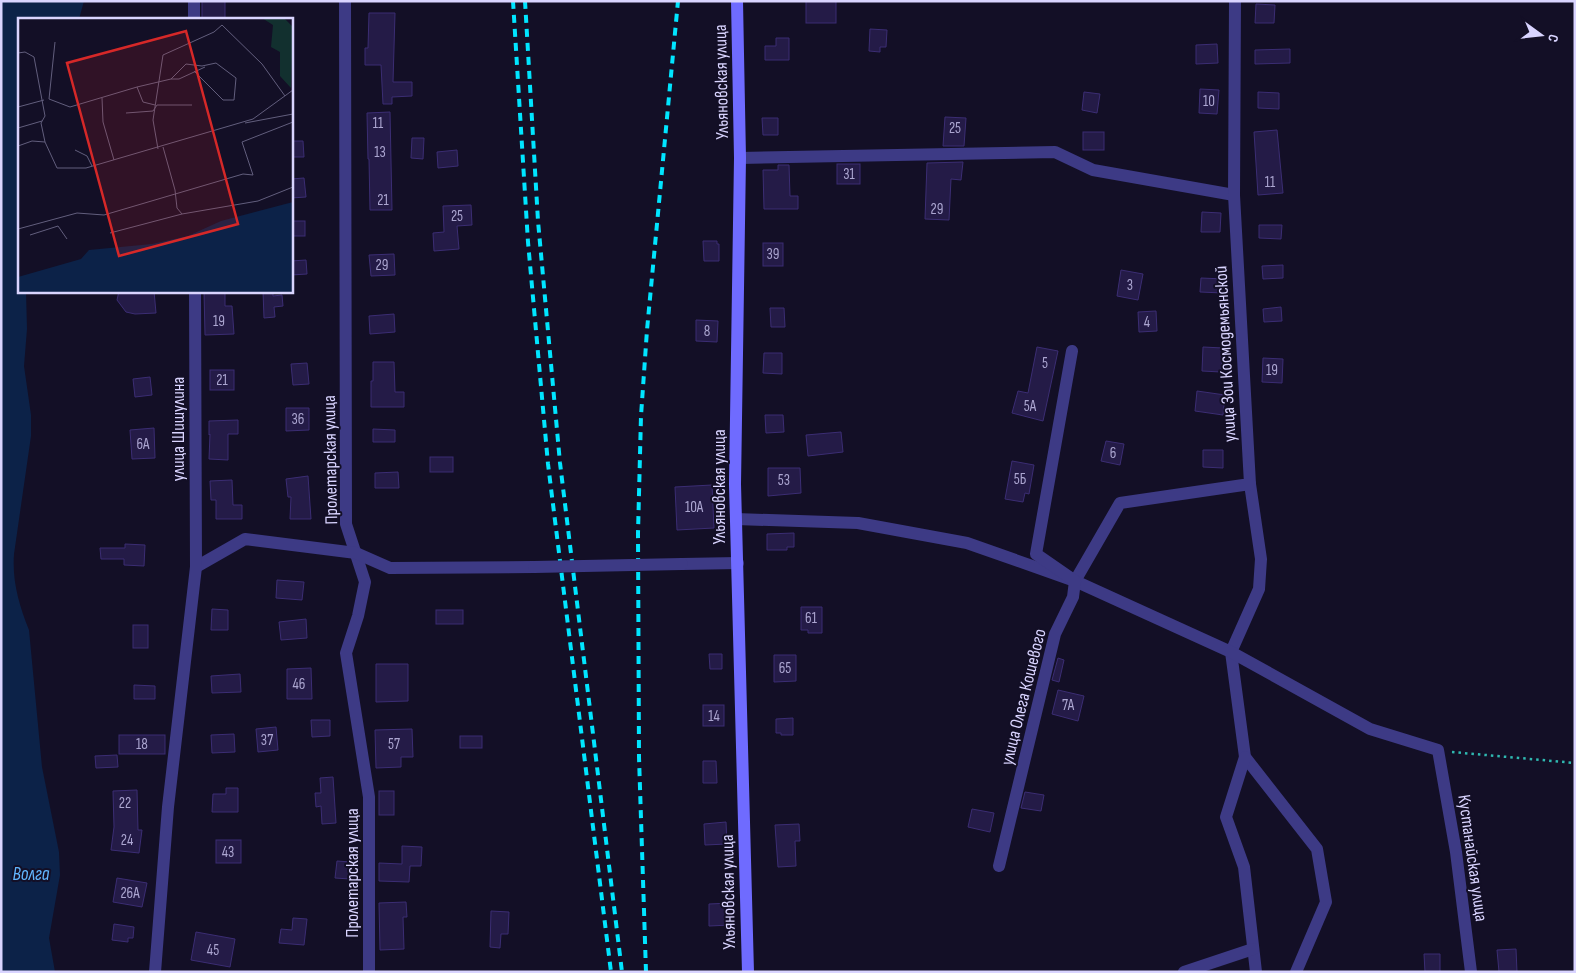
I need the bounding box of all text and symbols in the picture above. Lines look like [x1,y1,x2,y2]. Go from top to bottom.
north arrow [1516,10,1566,60]
inset map [18,18,292,292]
street label: Ульяновская улица [710,24,733,140]
text: С [1544,33,1562,44]
house number: 10 [1203,92,1215,111]
house number: 11 [373,114,384,133]
house number: 25 [949,119,961,138]
house number: 13 [374,143,386,162]
house number: 31 [843,165,856,184]
house number: 11 [1265,173,1276,192]
house number: 21 [377,191,389,210]
house number: 29 [931,200,943,219]
house number: 25 [451,207,463,226]
house number: 39 [767,245,779,264]
house number: 29 [376,256,388,275]
street label: улица Зои Космодемьянской [1210,265,1241,443]
house number: 3 [1127,276,1133,295]
house number: 19 [213,312,225,331]
house number: 4 [1144,313,1150,332]
house number: 8 [704,322,710,341]
house number: 5 [1042,354,1048,373]
house number: 19 [1266,361,1278,380]
house number: 21 [216,371,228,390]
street label: улица Шишулина [168,377,189,481]
street label: Пролетарская улица [319,395,342,525]
house number: 5А [1024,397,1037,416]
house number: 36 [292,410,304,429]
street label: Ульяновская улица [709,429,730,545]
house number: 6А [137,435,150,454]
house number: 6 [1110,444,1116,463]
house number: 5Б [1014,470,1027,489]
house number: 53 [778,471,790,490]
house number: 10А [685,498,704,517]
house number: 61 [805,609,818,628]
street label: улица Олега Кошевого [996,627,1051,768]
house number: 65 [779,659,791,678]
house number: 46 [293,675,305,694]
house number: 7А [1062,696,1075,715]
house number: 14 [708,707,720,726]
house number: 37 [261,731,273,750]
house number: 18 [136,735,148,754]
house number: 57 [388,735,400,754]
street label: Кустанайская улица [1453,793,1492,923]
house number: 22 [119,794,131,813]
street label: Пролетарская улица [342,808,363,938]
house number: 24 [121,831,133,850]
street label: Ульяновская улица [717,834,740,950]
house number: 43 [222,843,234,862]
water label: Волга [12,863,50,886]
house number: 26А [120,884,140,903]
house number: 45 [207,941,219,960]

